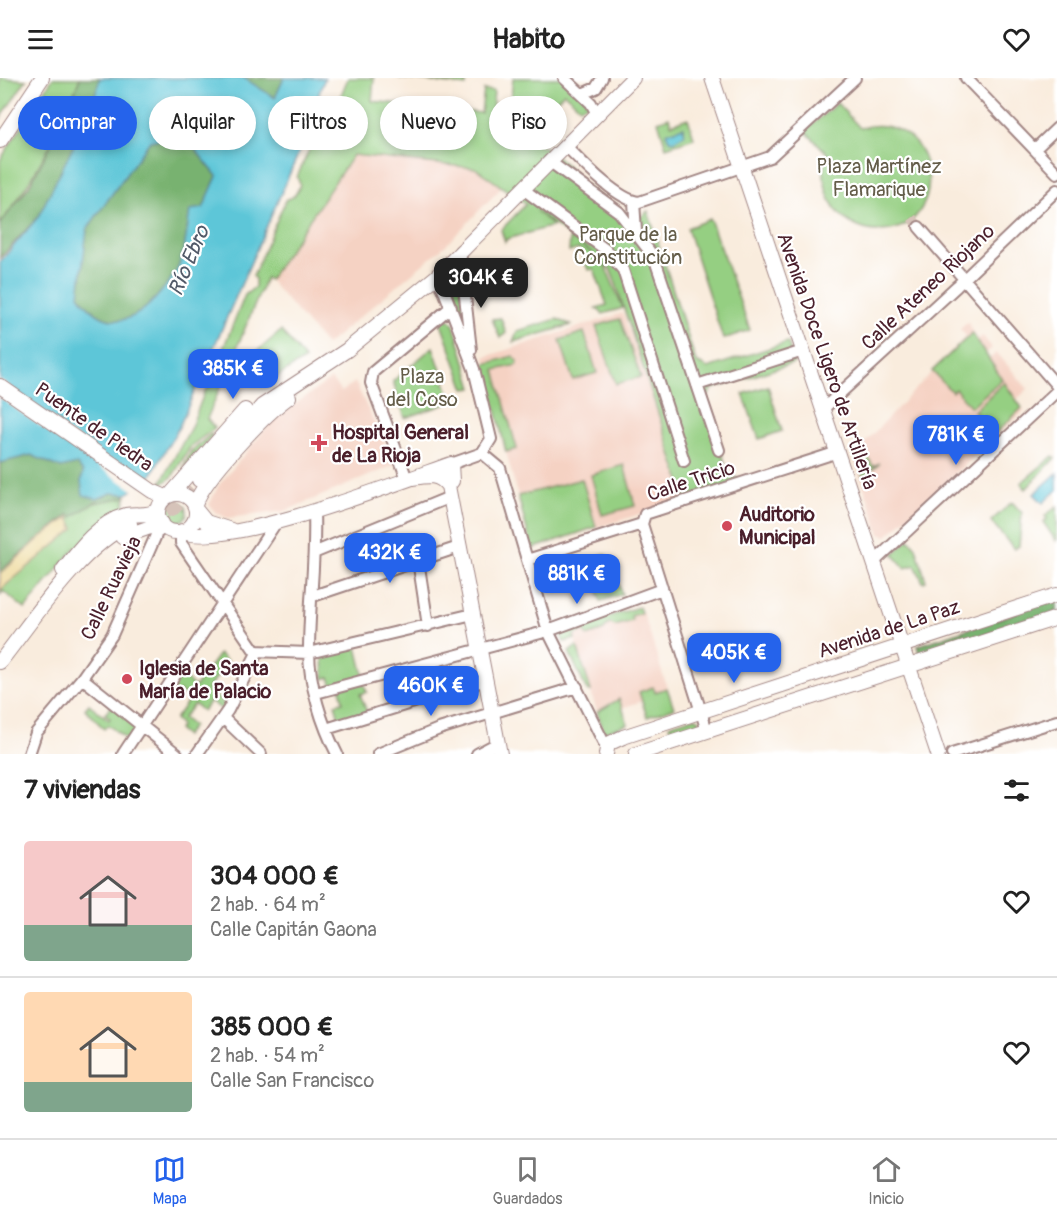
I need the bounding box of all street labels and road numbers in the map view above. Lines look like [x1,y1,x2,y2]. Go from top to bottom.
street label: Calle Ateneo Riojano [856,218,1000,355]
street label: Avenida Doce Ligero de Artillería [771,229,883,493]
street label: Puente de Piedra [30,377,158,477]
street label: Calle Tricio [644,455,738,507]
street label: Calle Ruavieja [75,532,147,644]
street label: Avenida de La Paz [815,594,963,664]

